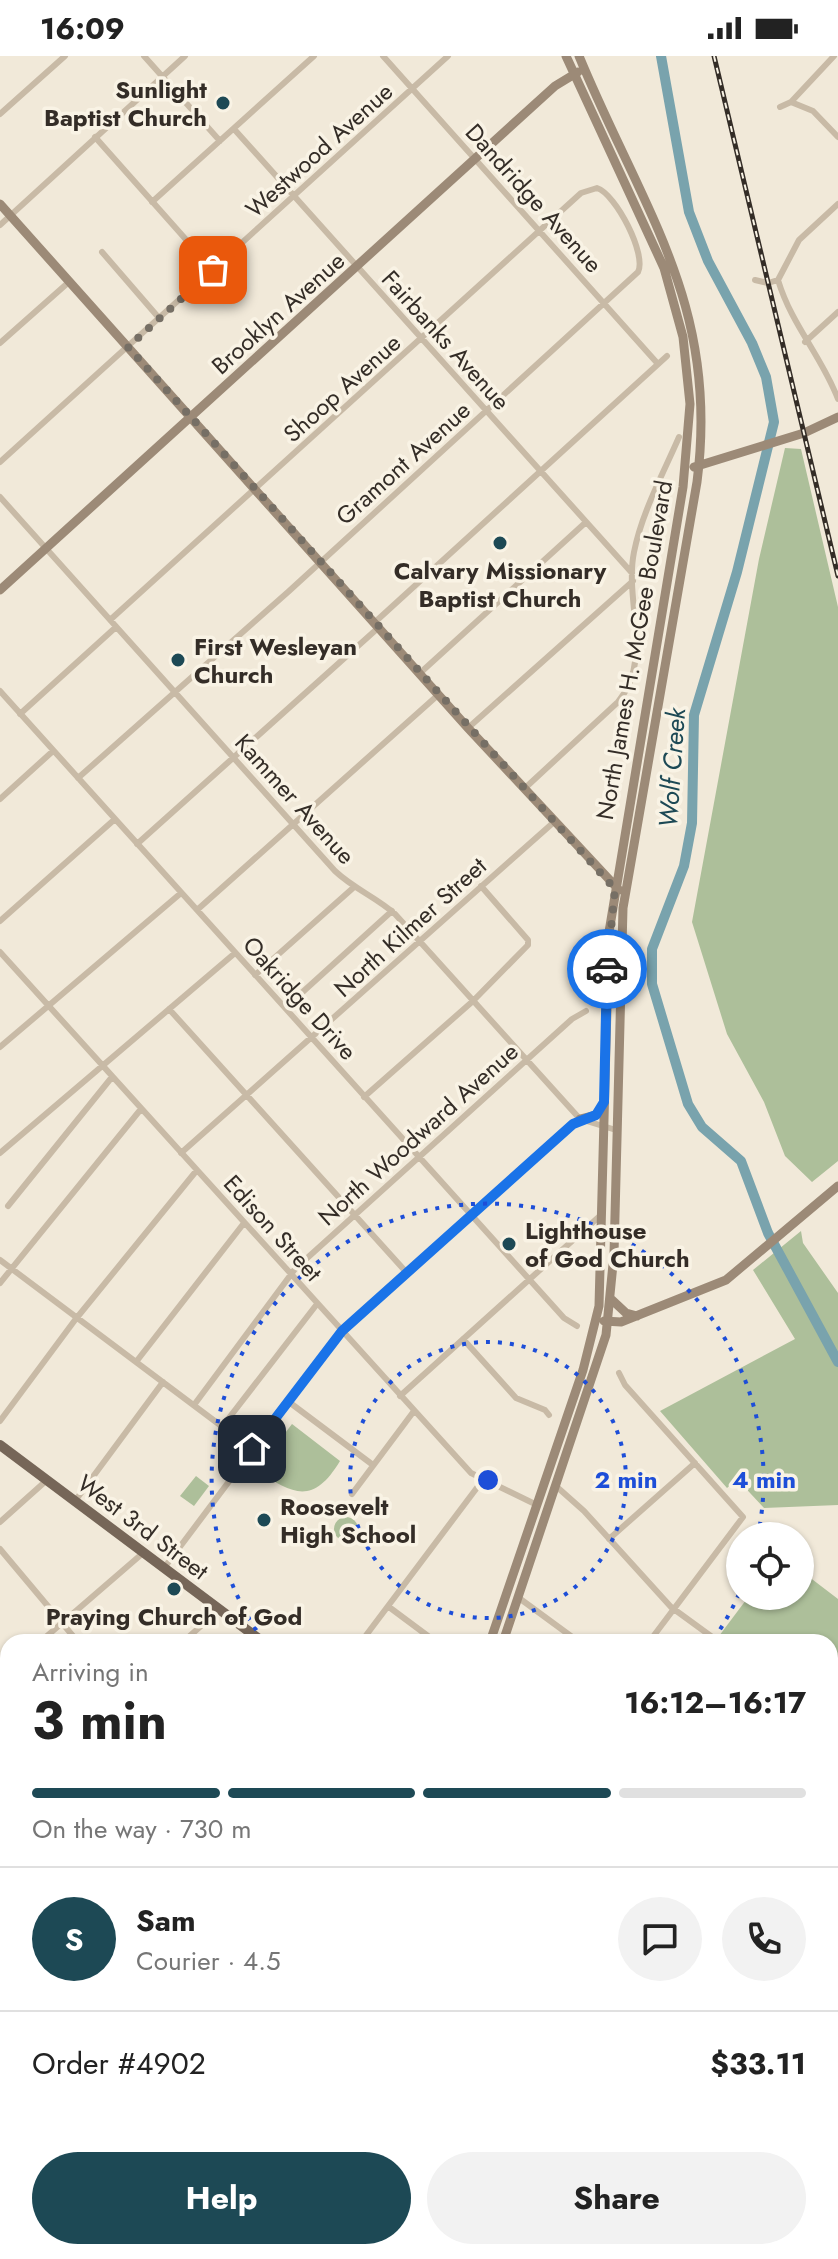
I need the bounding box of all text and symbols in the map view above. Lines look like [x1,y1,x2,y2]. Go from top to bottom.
text: 16:09 [40,7,125,50]
place label: Sunlight Baptist Church [44,72,207,135]
street label: Westwood Avenue [238,74,400,226]
marker: Sunlight Baptist Church [214,94,232,112]
street label: Dandridge Avenue [457,116,611,280]
pin [179,236,247,304]
street label: Brooklyn Avenue [204,244,352,382]
icon: bag [191,248,235,292]
street label: Fairbanks Avenue [374,262,518,418]
street label: Shoop Avenue [275,326,409,450]
street label: Gramont Avenue [328,393,478,533]
street label: North James H. McGee Boulevard [587,477,681,823]
marker: Calvary Missionary Baptist Church [491,534,509,552]
place label: Calvary Missionary Baptist Church [394,553,607,616]
place label: First Wesleyan Church [194,629,357,692]
marker: First Wesleyan Church [169,651,187,669]
water label: Wolf Creek [649,705,695,829]
street label: Kammer Avenue [227,726,363,872]
street label: North Kilmer Street [326,849,494,1005]
street label: Oakridge Drive [235,928,365,1068]
courier [567,929,647,1009]
icon: car [585,947,629,991]
street label: North Woodward Avenue [310,1034,526,1234]
street label: Edison Street [216,1167,331,1289]
place label: Lighthouse of God Church [525,1213,690,1276]
marker: Lighthouse of God Church [500,1235,518,1253]
pin [218,1415,286,1483]
icon: home [230,1427,274,1471]
text: 2 min [594,1462,658,1497]
text: 4 min [732,1462,796,1497]
street label: West 3rd Street [70,1466,216,1588]
centre of rings [474,1466,502,1494]
place label: Roosevelt High School [280,1489,416,1552]
marker: Roosevelt High School [255,1511,273,1529]
map controls [726,1522,814,1610]
button: locate [726,1522,814,1610]
marker: Praying Church of God [165,1580,183,1598]
place label: Praying Church of God [46,1599,302,1634]
text: Arriving in [32,1653,149,1691]
text: 16:12–16:17 [624,1681,806,1724]
text: 3 min [32,1683,167,1759]
text: On the way · 730 m [32,1810,252,1848]
button: chat [618,1897,702,1981]
button: phone [722,1897,806,1981]
text: Sam [136,1899,196,1942]
text: S [65,1918,83,1961]
text: Courier · 4.5 [136,1942,281,1980]
text: Order #4902 [32,2042,206,2085]
text: $33.11 [710,2042,806,2085]
button: Help [32,2152,411,2244]
button: Share [427,2152,806,2244]

